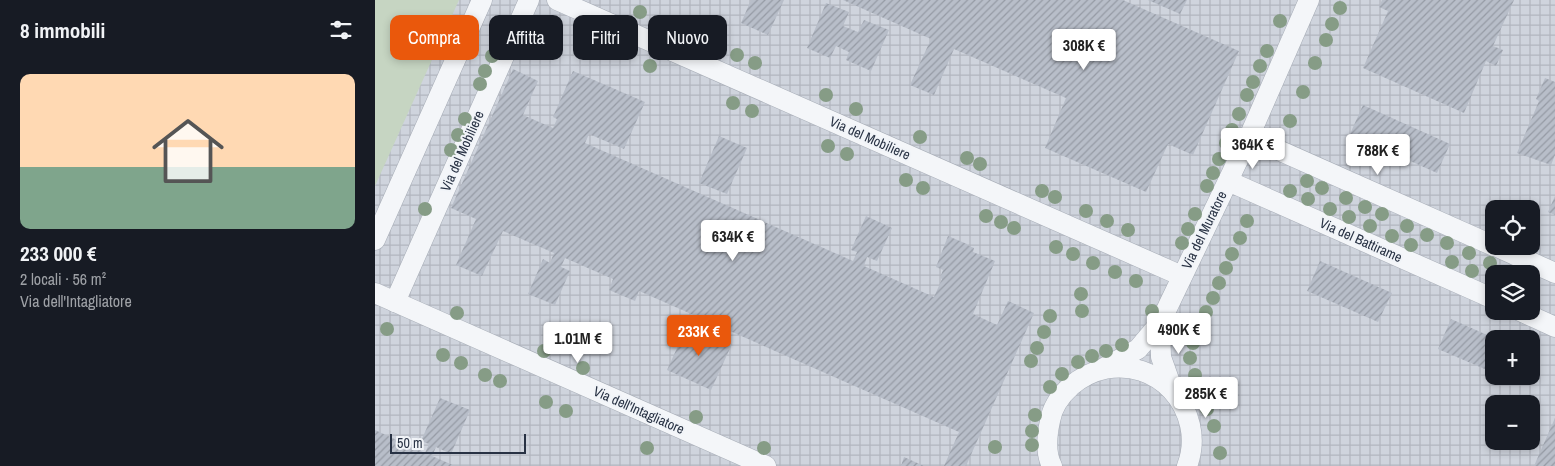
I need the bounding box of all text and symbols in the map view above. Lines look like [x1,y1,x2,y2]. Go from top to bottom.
chip: Compra [390,15,479,60]
chip: Affitta [489,15,563,60]
chip: Filtri [573,15,638,60]
chip: Nuovo [648,15,727,60]
text: 8 immobili [20,16,105,45]
icon: filters [327,16,355,44]
pin: 308K € [1043,28,1125,71]
text: 308K € [1063,34,1105,56]
icon: home [143,106,233,196]
street label: Via del Mobiliere [436,108,488,194]
street label: Via del Mobiliere [827,112,913,164]
pin: 364K € [1212,128,1294,170]
text: 364K € [1232,133,1274,155]
pin: 788K € [1337,134,1419,176]
text: 788K € [1357,139,1399,161]
street label: Via del Muratore [1177,188,1231,272]
map controls [1485,200,1540,450]
button: locate [1485,200,1540,255]
street label: Via del Battirame [1317,214,1405,266]
pin: 634K € [692,220,774,262]
text: 634K € [712,225,754,247]
text: 233 000 € [20,239,97,268]
button: layers [1485,265,1540,320]
text: 2 locali · 56 m² [20,268,106,290]
text: Via dell'Intagliatore [20,290,132,312]
pin: 490K € [1138,312,1220,355]
pin: 233K € [658,314,740,357]
text: 490K € [1158,318,1200,340]
text: 233K € [678,320,720,342]
pin: 1.01M € [532,322,624,364]
text: 1.01M € [554,327,602,349]
button: + [1485,330,1540,385]
pin: 285K € [1165,376,1247,419]
street label: Via dell'Intagliatore [591,382,687,438]
text: 285K € [1185,382,1227,404]
button: − [1485,395,1540,450]
scale bar [390,431,526,454]
text: 50 m [397,434,423,452]

